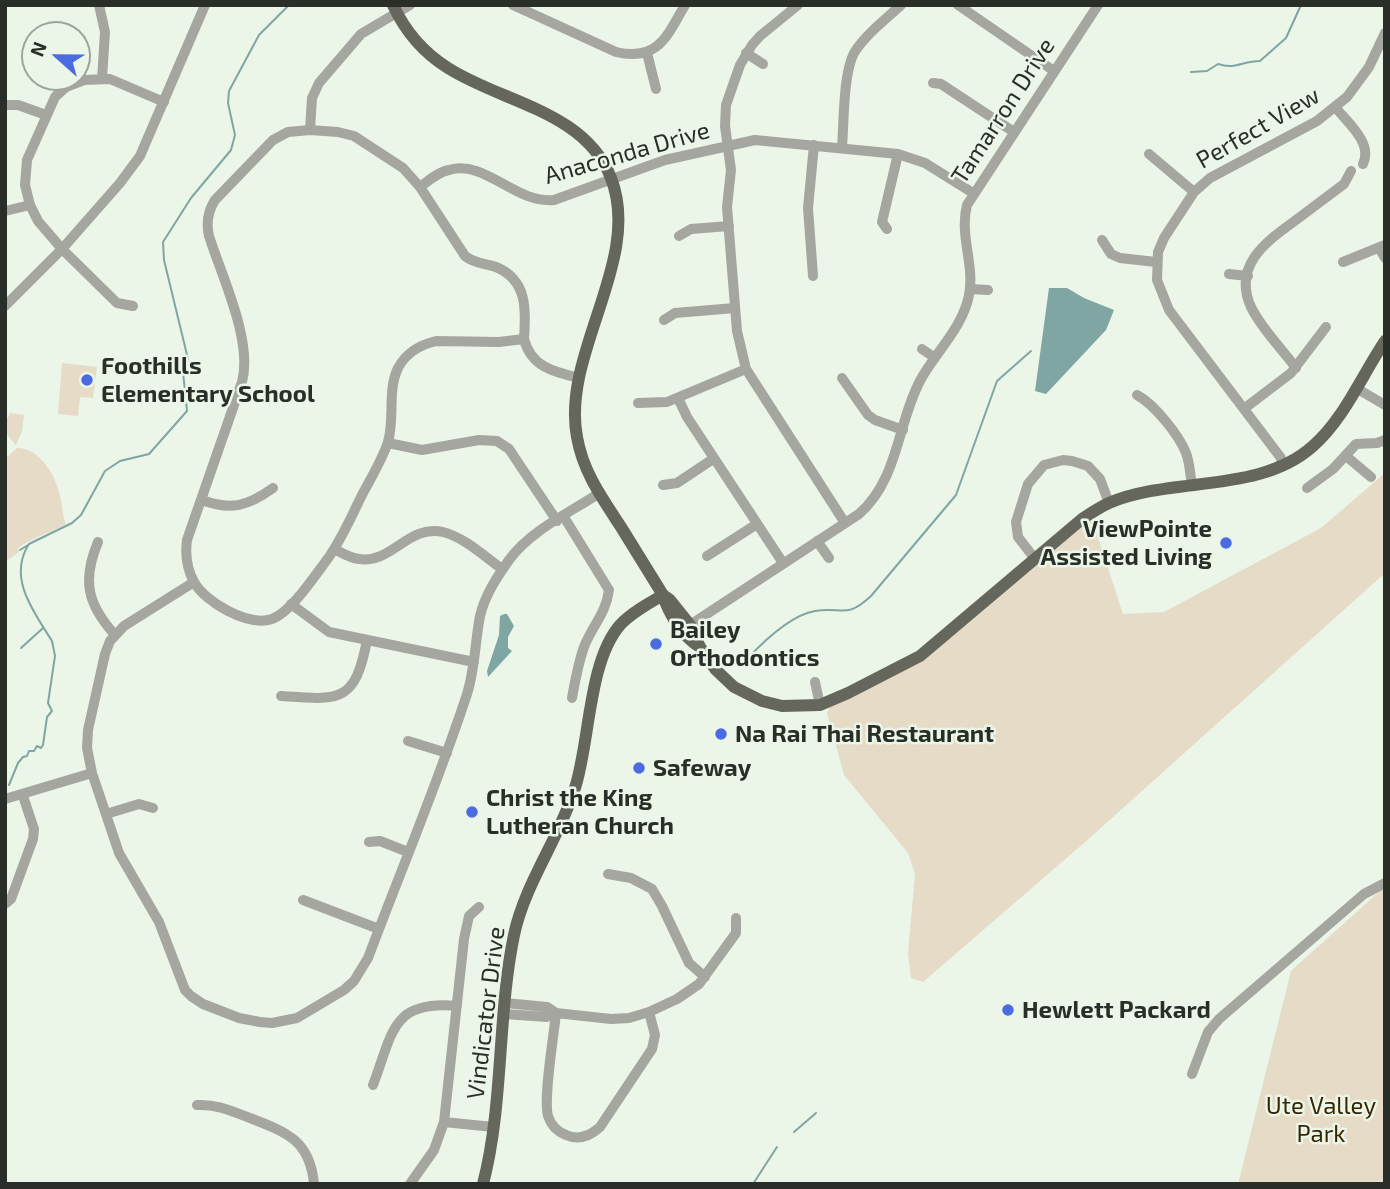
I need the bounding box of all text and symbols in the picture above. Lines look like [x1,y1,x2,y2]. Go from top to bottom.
north arrow [21,21,91,91]
street label: Tamarron Drive [945,33,1061,189]
text: N [25,38,51,60]
street label: Perfect View [1191,81,1325,175]
street label: Anaconda Drive [541,116,713,190]
place label: Foothills Elementary School [101,352,315,408]
marker: Foothills Elementary School [79,372,95,388]
place label: ViewPointe Assisted Living [1041,515,1212,571]
marker: ViewPointe Assisted Living [1218,535,1234,551]
place label: Bailey Orthodontics [670,616,820,672]
marker: Bailey Orthodontics [648,636,664,652]
place label: Na Rai Thai Restaurant [735,720,994,748]
marker: Na Rai Thai Restaurant [713,726,729,742]
place label: Safeway [653,754,751,782]
marker: Safeway [631,760,647,776]
place label: Christ the King Lutheran Church [486,784,674,840]
marker: Christ the King Lutheran Church [464,804,480,820]
street label: Vindicator Drive [461,925,511,1101]
place label: Hewlett Packard [1022,996,1211,1024]
marker: Hewlett Packard [1000,1002,1016,1018]
park label: Ute Valley Park [1266,1092,1376,1148]

